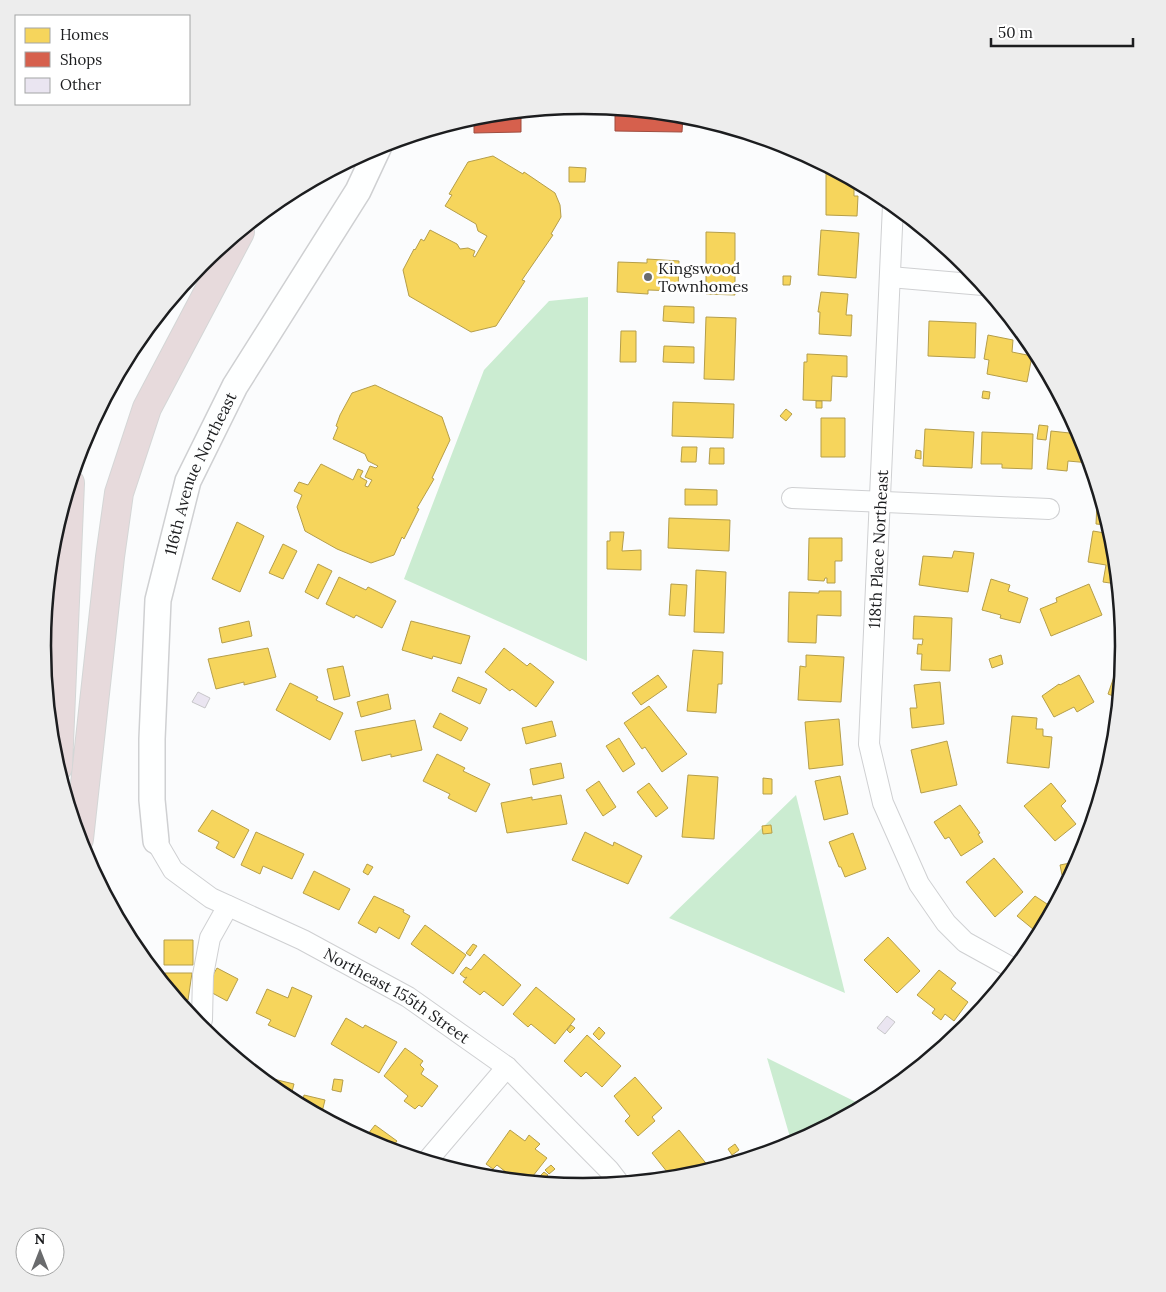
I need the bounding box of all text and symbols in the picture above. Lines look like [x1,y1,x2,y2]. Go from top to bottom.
legend [15,15,190,105]
scale bar [991,15,1134,47]
text: 50 m [998,23,1033,42]
text: Homes [60,25,109,44]
text: Shops [60,50,102,69]
text: Other [60,75,102,94]
place label: Kingswood Townhomes [658,258,749,296]
marker: Kingswood Townhomes [642,271,654,283]
street label: 116th Avenue Northeast [160,388,241,557]
street label: 118th Place Northeast [864,468,892,629]
street label: Northeast 155th Street [320,943,474,1048]
north arrow [15,1227,65,1277]
text: N [35,1230,46,1248]

